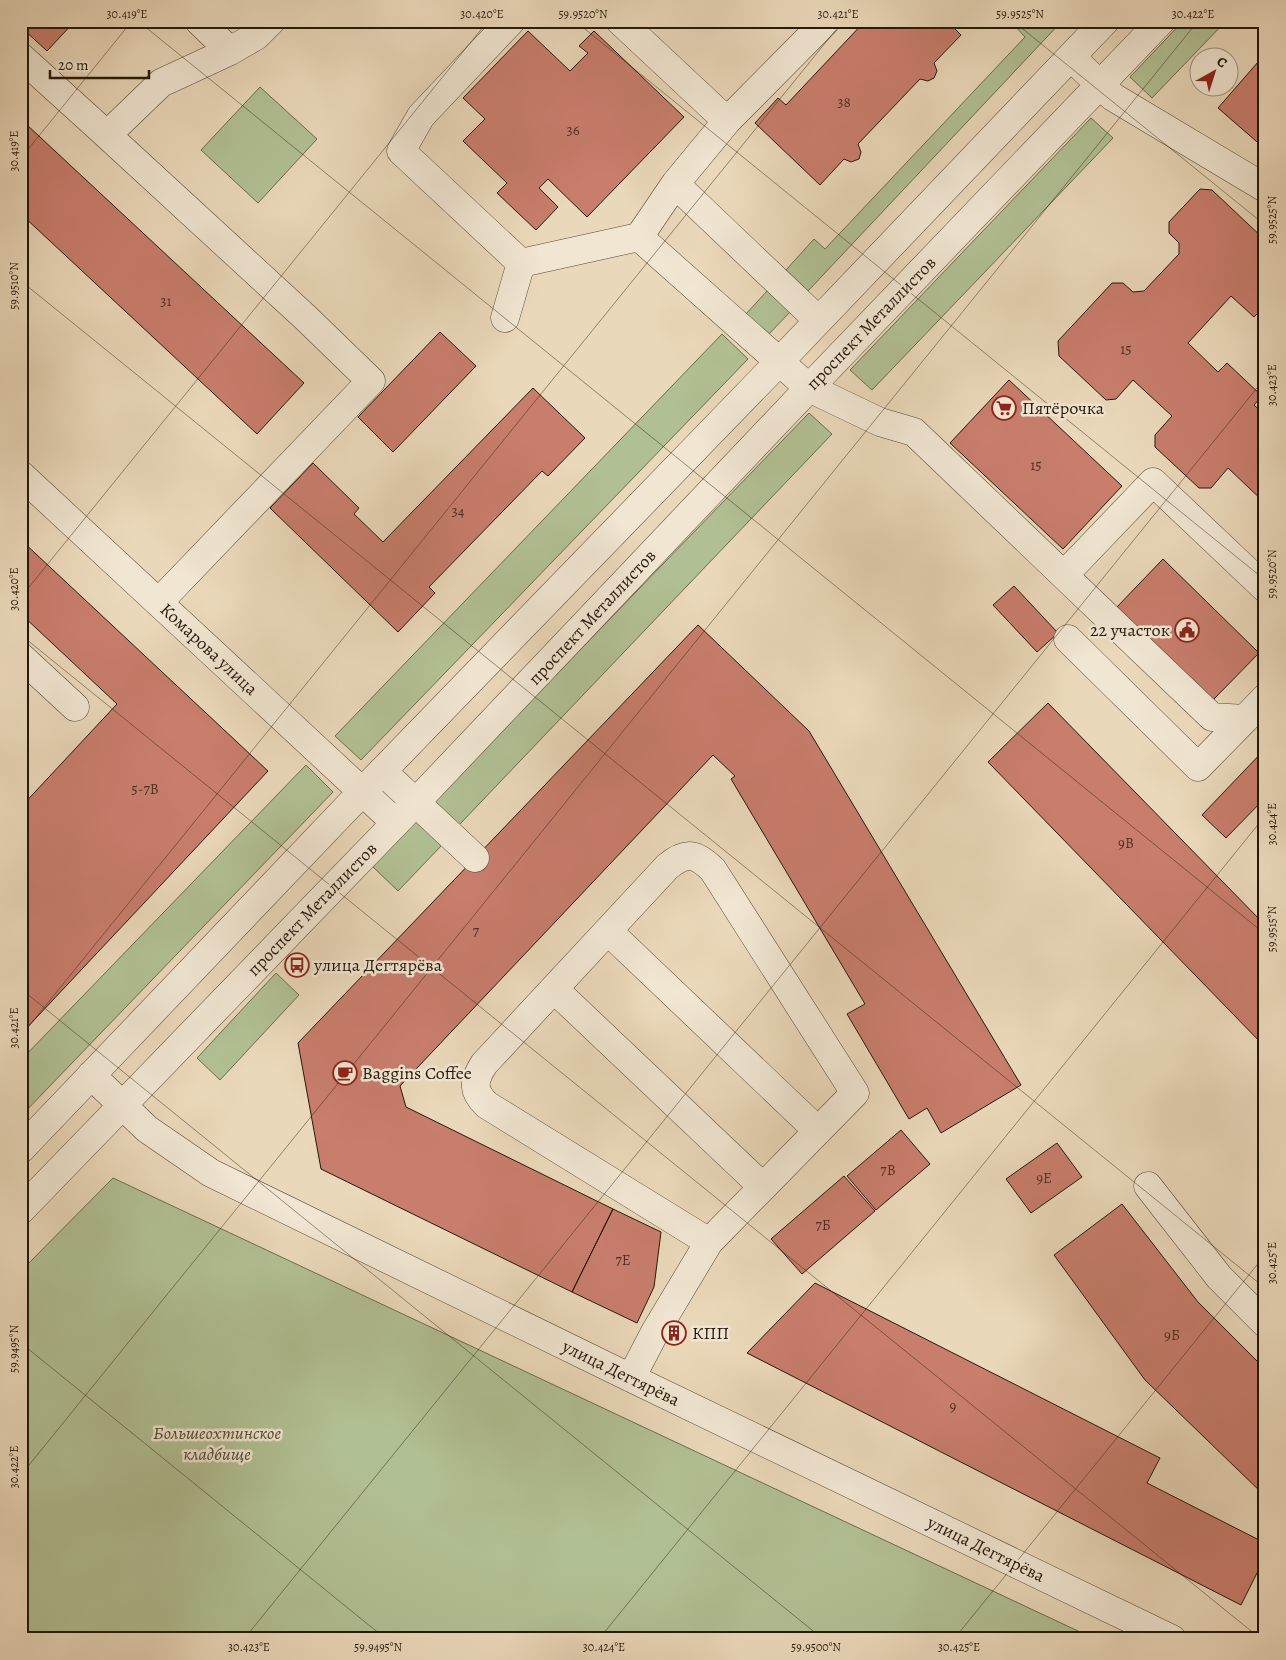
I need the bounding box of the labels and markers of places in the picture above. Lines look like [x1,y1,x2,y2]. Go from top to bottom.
supermarket icon: Пятёрочка [991,395,1017,421]
place label: Пятёрочка [1022,396,1105,420]
public building icon: 22 участок [1174,617,1200,643]
place label: 22 участок [1090,618,1170,642]
bus stop icon: улица Дегтярёва [284,952,310,978]
place label: улица Дегтярёва [313,953,443,977]
cafe icon: Baggins Coffee [332,1060,358,1086]
place label: Baggins Coffee [362,1061,472,1085]
building icon: КПП [661,1320,687,1346]
place label: КПП [692,1321,729,1345]

